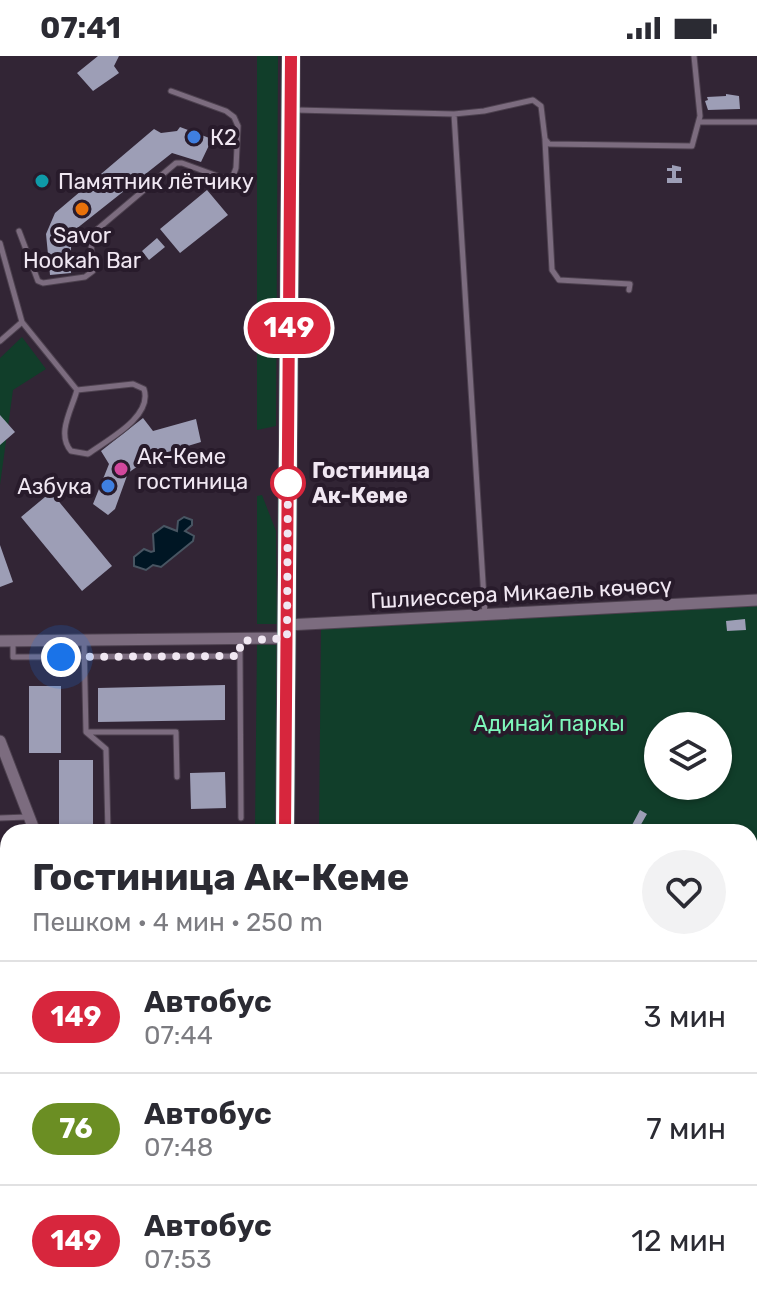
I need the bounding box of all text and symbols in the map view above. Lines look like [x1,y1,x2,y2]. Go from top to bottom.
text: 07:41 [40,10,121,46]
place label: К2 [210,124,237,151]
marker: К2 [185,128,203,146]
place label: Памятник лётчику [58,168,254,195]
marker: Памятник лётчику [33,172,51,190]
marker: Savor Hookah Bar [73,200,91,218]
place label: Savor Hookah Bar [23,222,142,274]
line badge: 149 [243,302,335,354]
text: 149 [264,311,314,344]
place label: Ак-Кеме гостиница [137,443,248,495]
place label: Гостиница Ак-Кеме [312,457,430,509]
marker: Ак-Кеме гостиница [112,460,130,478]
marker: Гостиница Ак-Кеме [271,466,305,500]
place label: Азбука [17,473,92,500]
marker: Азбука [99,477,117,495]
street label: Гшлиессера Микаель көчөсү [370,572,673,614]
your location [41,637,81,677]
park label: Адинай паркы [473,710,625,737]
map controls [644,712,732,800]
button: layers [644,712,732,800]
button: heart [642,850,726,934]
text: Гостиница Ак-Кеме [32,854,409,900]
text: Пешком · 4 мин · 250 m [32,907,323,938]
text: Автобус [144,984,272,1020]
text: 3 мин [644,999,726,1035]
text: 149 [51,1000,101,1033]
text: 07:44 [144,1020,213,1051]
text: Автобус [144,1096,272,1132]
text: 7 мин [646,1111,726,1147]
text: 76 [59,1112,93,1145]
text: 07:48 [144,1132,213,1163]
text: Автобус [144,1208,272,1244]
text: 12 мин [631,1223,726,1259]
text: 149 [51,1224,101,1257]
text: 07:53 [144,1244,212,1275]

